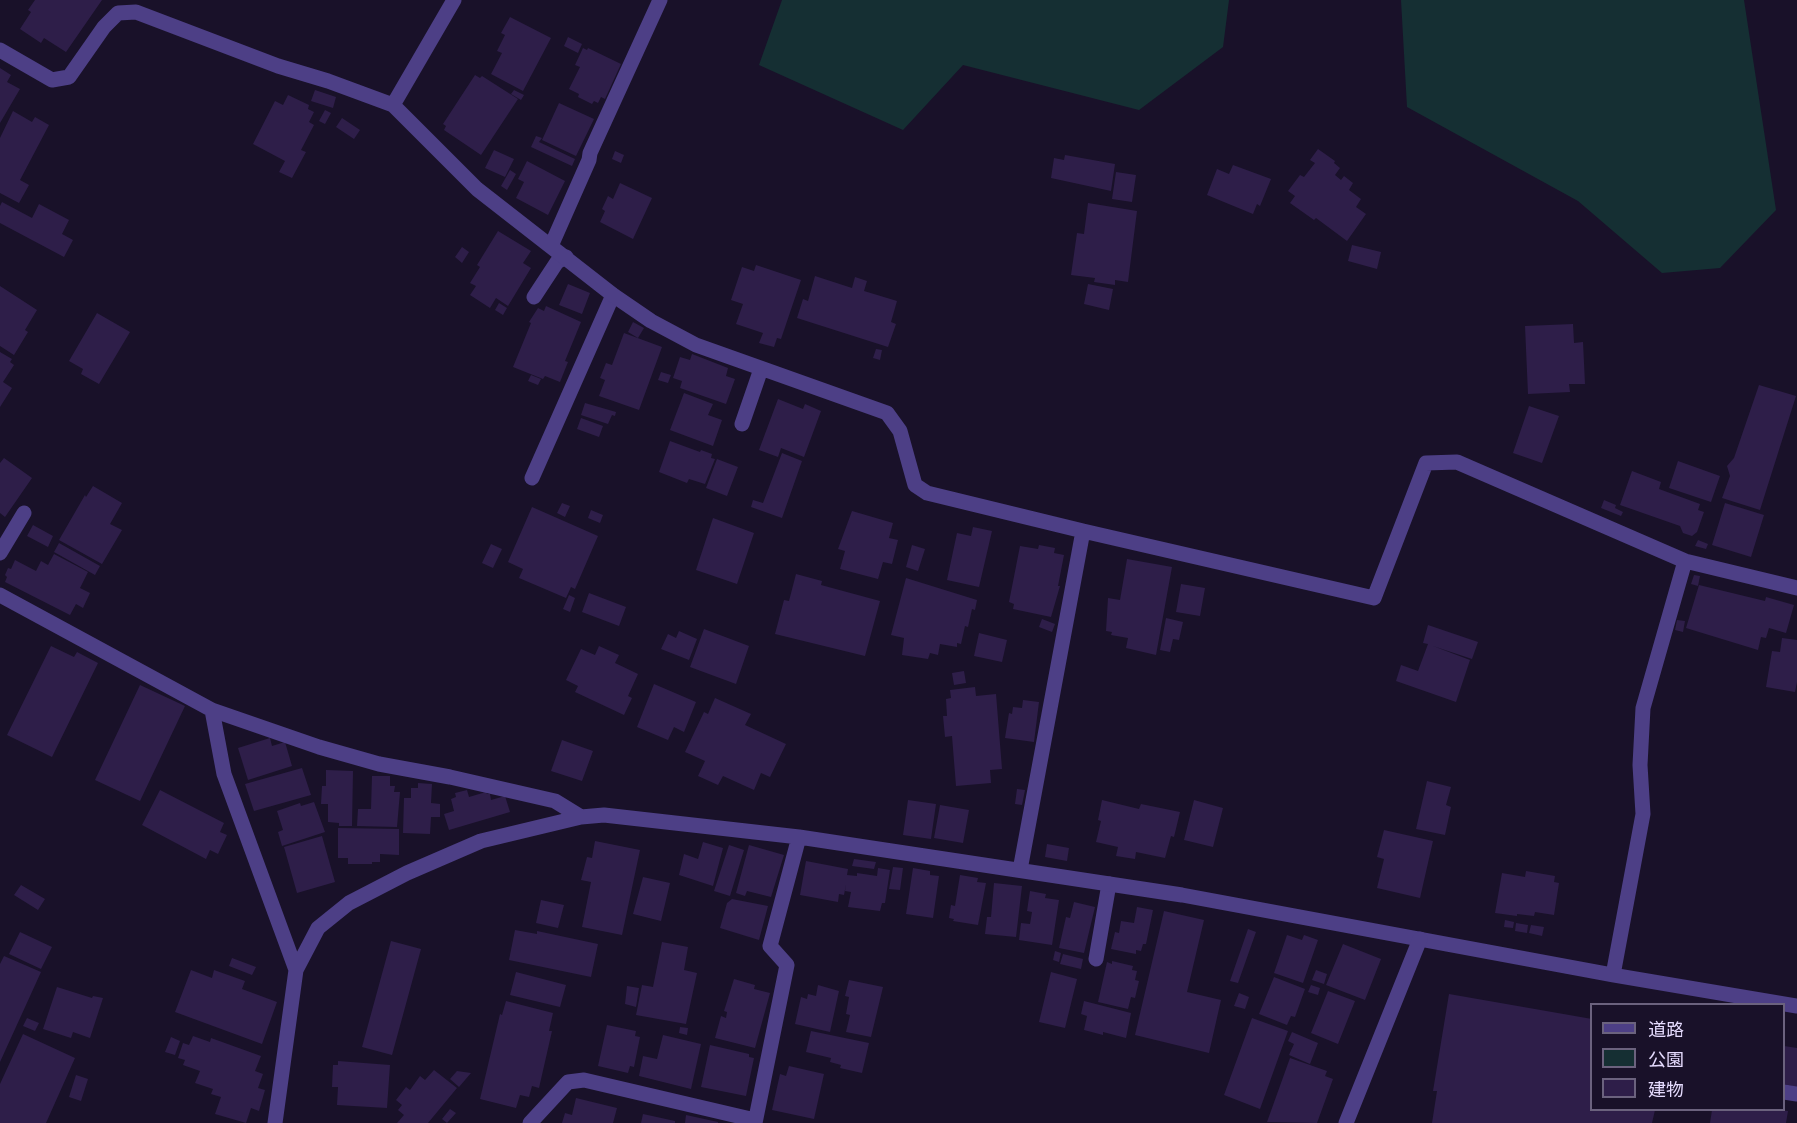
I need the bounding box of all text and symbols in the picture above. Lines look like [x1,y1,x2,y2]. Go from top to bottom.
legend [1590,1003,1785,1111]
text: 道路 [1648,1019,1684,1041]
text: 公園 [1648,1049,1684,1071]
text: 建物 [1648,1079,1684,1101]

